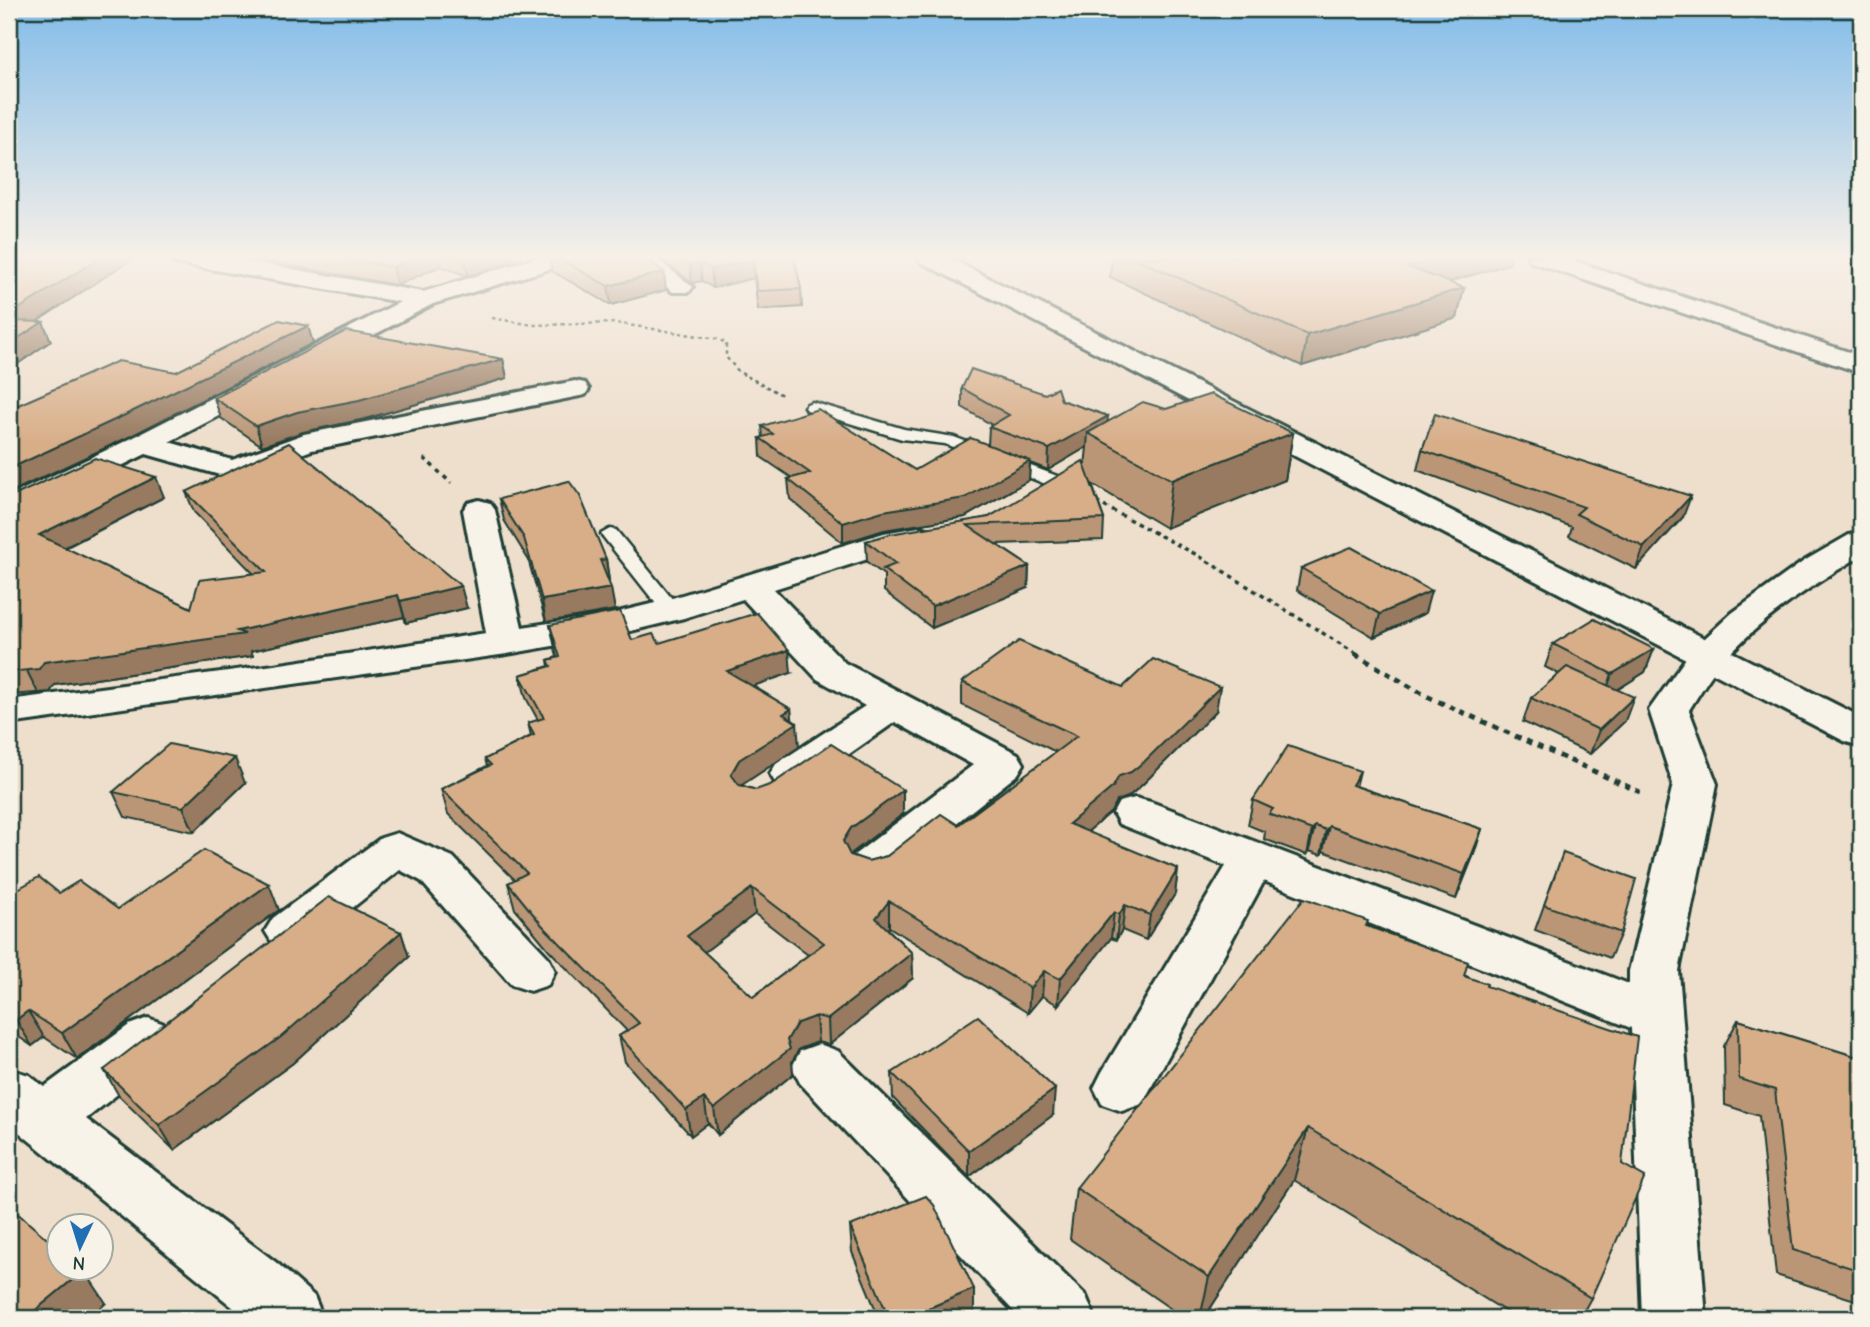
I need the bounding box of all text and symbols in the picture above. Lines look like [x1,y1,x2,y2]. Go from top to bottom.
north arrow [46,1212,116,1282]
text: N [72,1252,86,1274]

